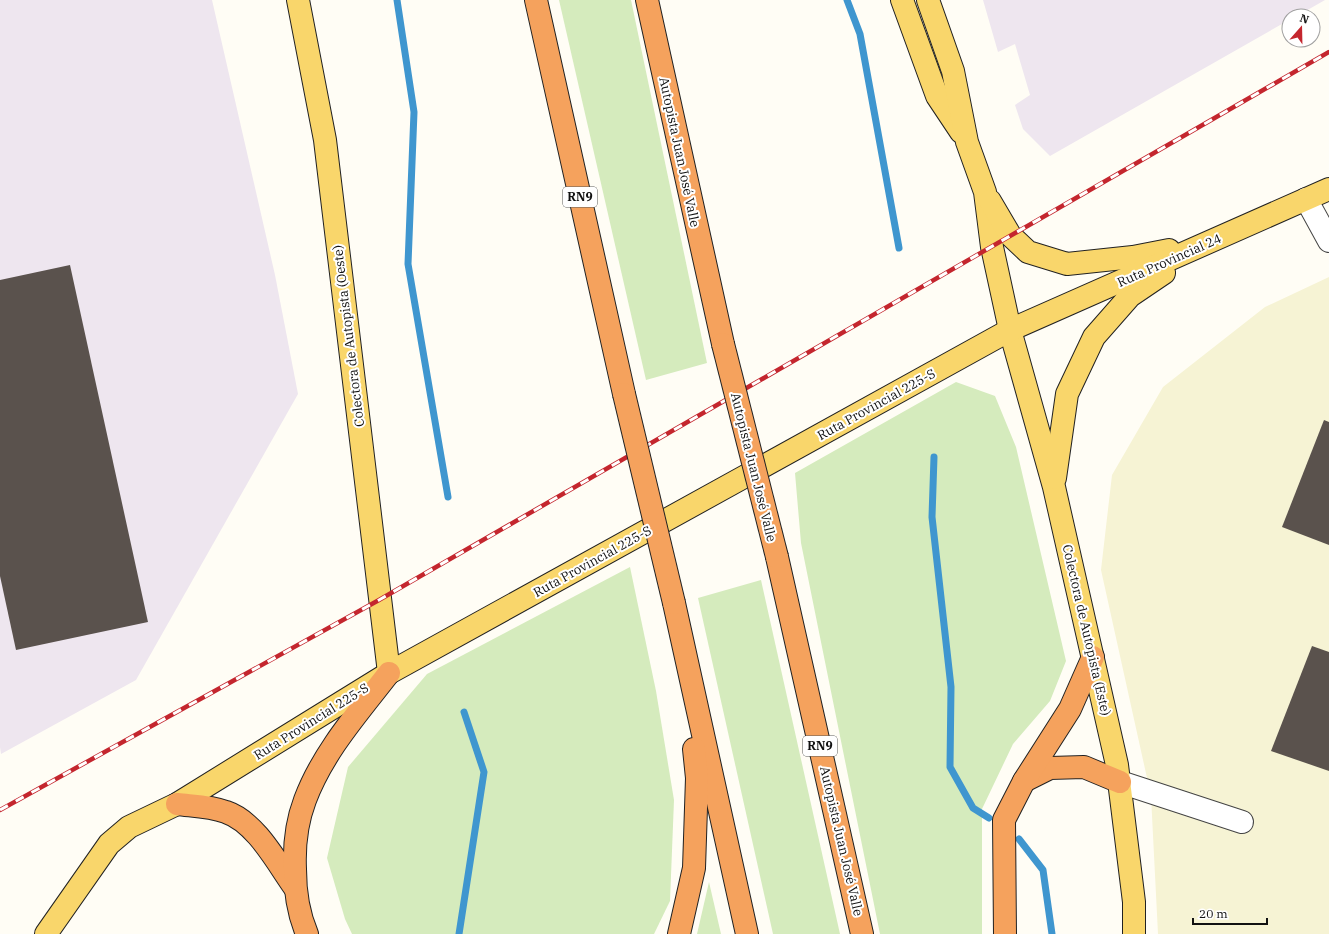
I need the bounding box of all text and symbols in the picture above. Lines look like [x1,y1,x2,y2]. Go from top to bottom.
north arrow [1281,8,1321,48]
text: N [1298,11,1311,27]
street label: Autopista Juan José Valle [655,75,704,229]
road number: RN9 [563,187,597,207]
street label: Ruta Provincial 24 [1115,230,1224,291]
street label: Colectora de Autopista (Oeste) [329,244,368,428]
street label: Ruta Provincial 225-S [814,365,938,444]
street label: Autopista Juan José Valle [727,391,780,543]
street label: Ruta Provincial 225-S [530,522,654,601]
street label: Colectora de Autopista (Este) [1059,543,1115,717]
street label: Ruta Provincial 225-S [251,679,372,764]
road number: RN9 [803,736,837,756]
street label: Autopista Juan José Valle [816,765,867,918]
scale bar [1193,900,1267,926]
text: 20 m [1199,906,1228,921]

